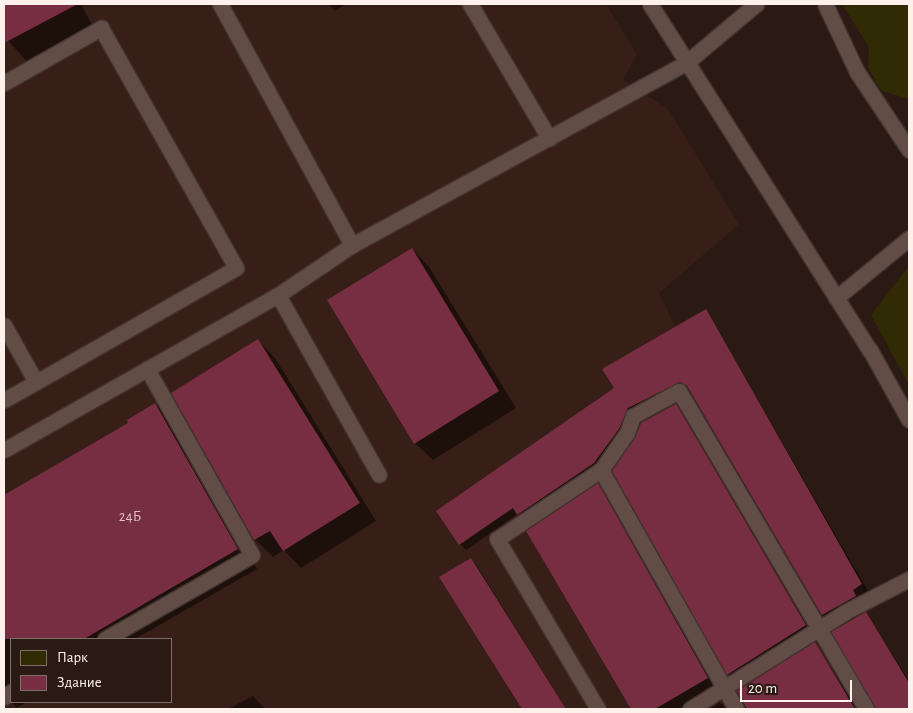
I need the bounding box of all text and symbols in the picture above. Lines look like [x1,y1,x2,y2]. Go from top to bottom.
house number: 24Б [119,508,141,526]
legend [10,638,172,703]
text: Парк [57,650,88,665]
scale bar [743,670,856,702]
text: Здание [57,675,102,690]
text: 20 m [748,681,777,696]

